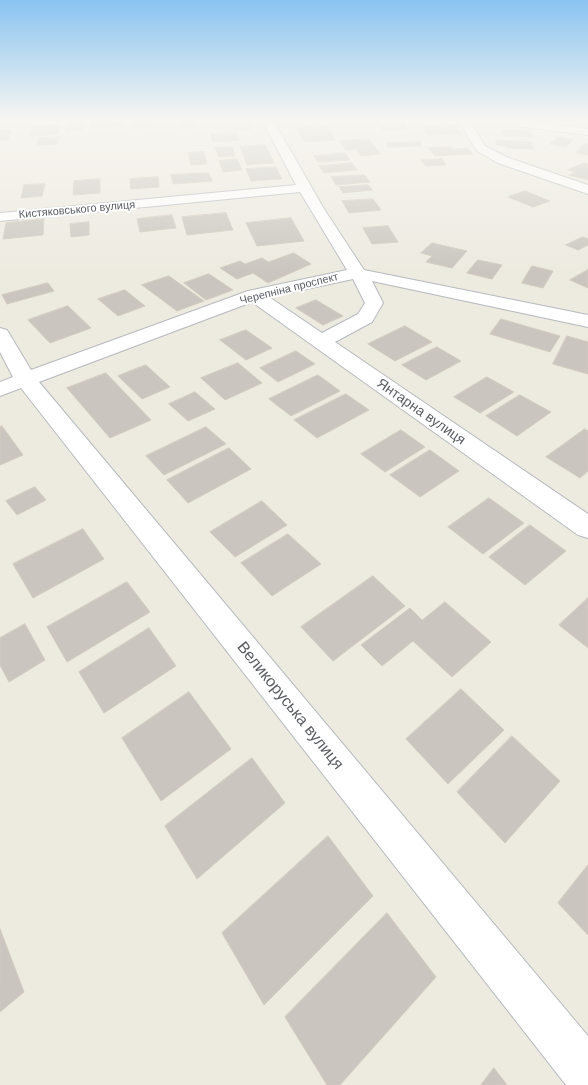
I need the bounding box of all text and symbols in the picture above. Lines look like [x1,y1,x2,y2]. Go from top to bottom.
street label: Кистяковського вулиця [18,198,136,222]
street label: Черепніна проспект [238,270,340,308]
street label: Янтарна вулиця [373,375,469,449]
street label: Великоруська вулиця [233,638,347,774]

